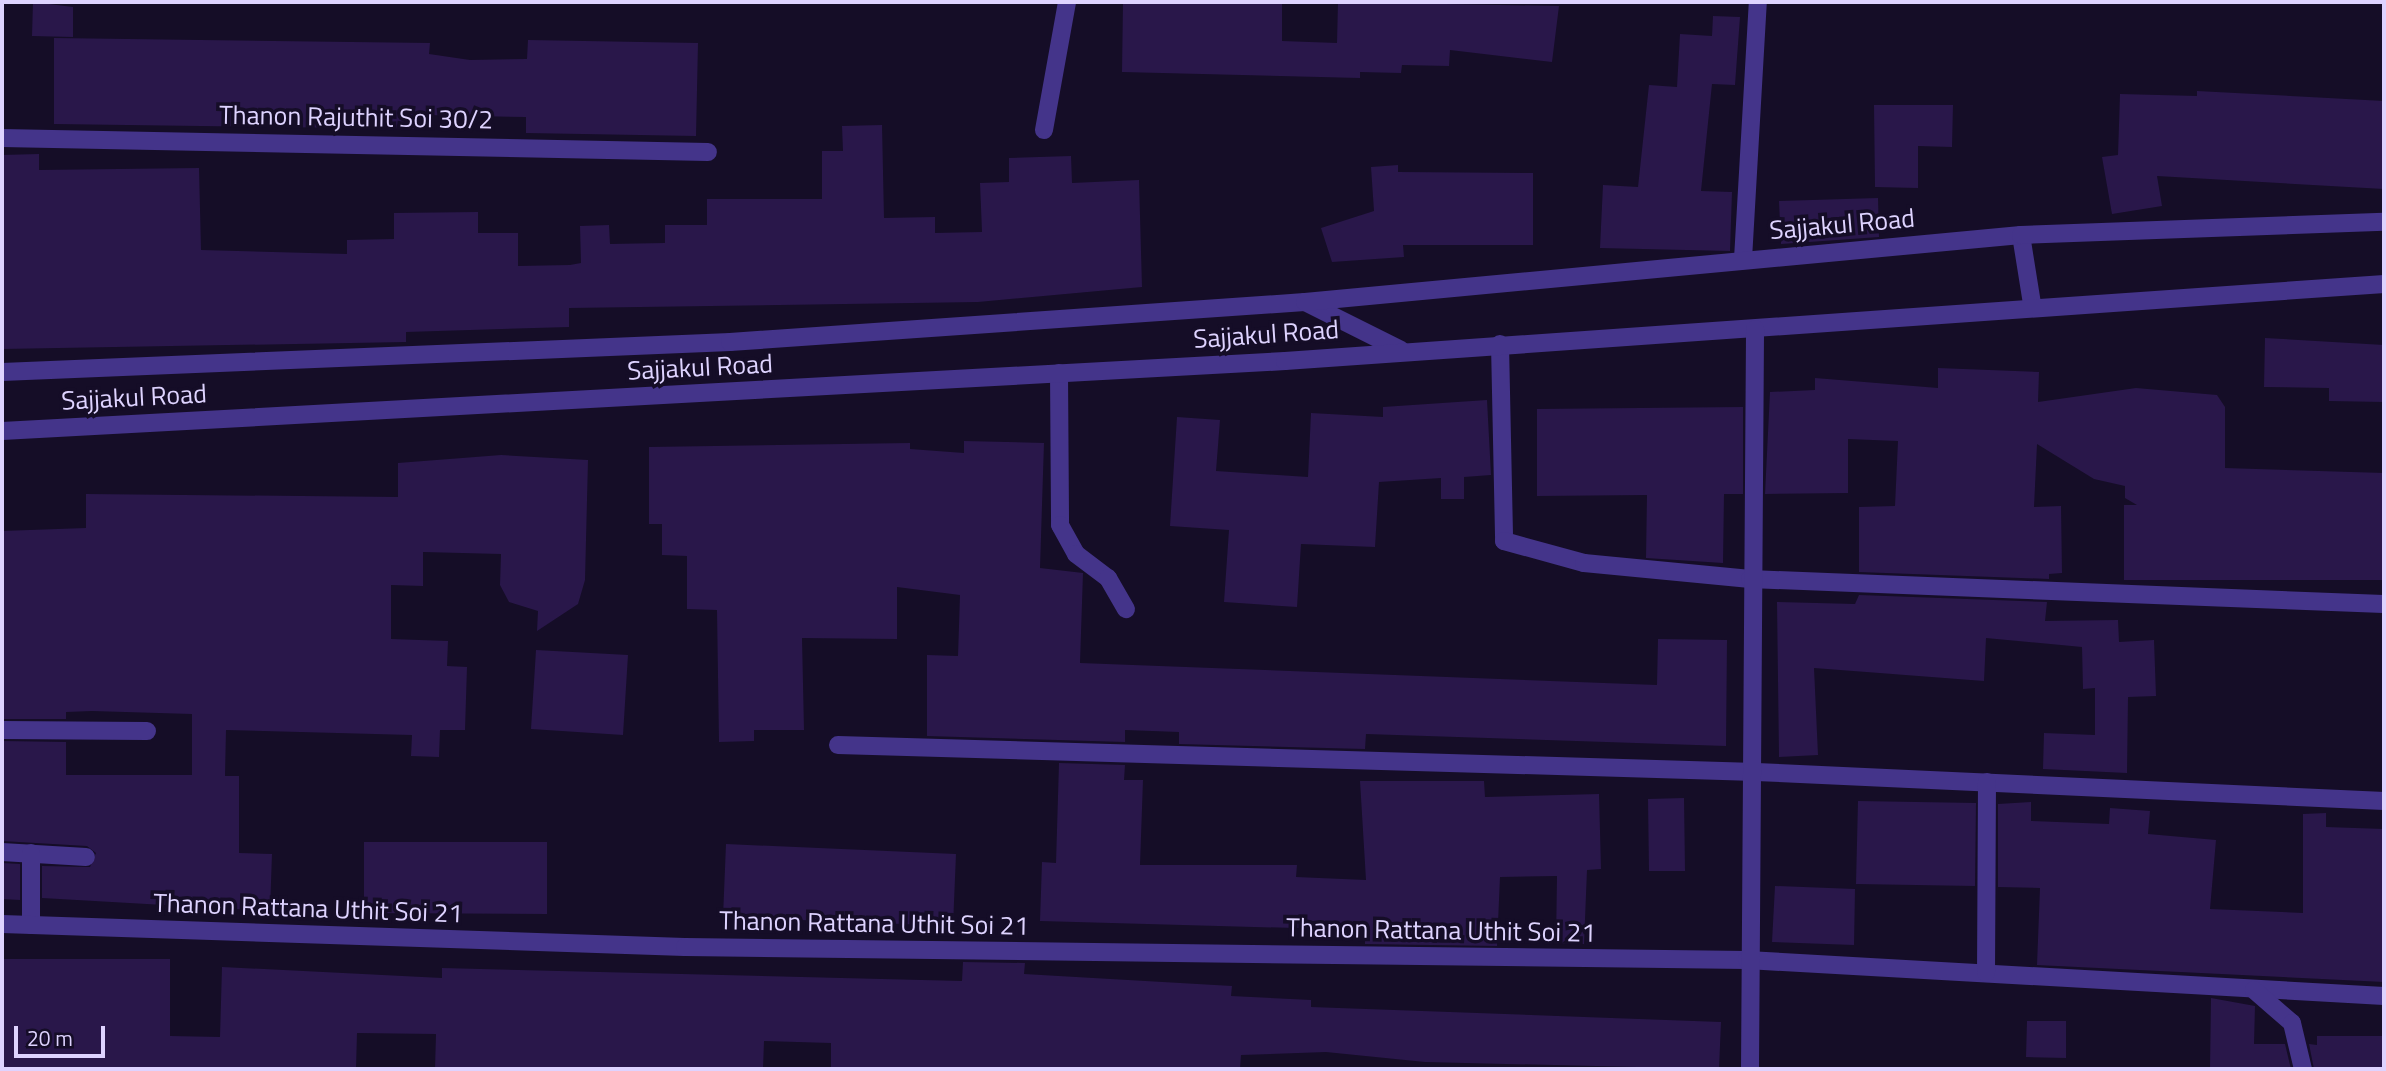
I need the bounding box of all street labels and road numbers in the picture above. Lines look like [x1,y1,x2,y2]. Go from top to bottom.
street label: Thanon Rajuthit Soi 30/2 [219,99,493,135]
street label: Sajjakul Road [1768,202,1916,246]
street label: Sajjakul Road [1192,313,1340,355]
street label: Sajjakul Road [626,348,774,386]
street label: Sajjakul Road [60,378,208,416]
street label: Thanon Rattana Uthit Soi 21 [153,887,463,929]
street label: Thanon Rattana Uthit Soi 21 [719,905,1029,941]
street label: Thanon Rattana Uthit Soi 21 [1286,912,1596,948]

